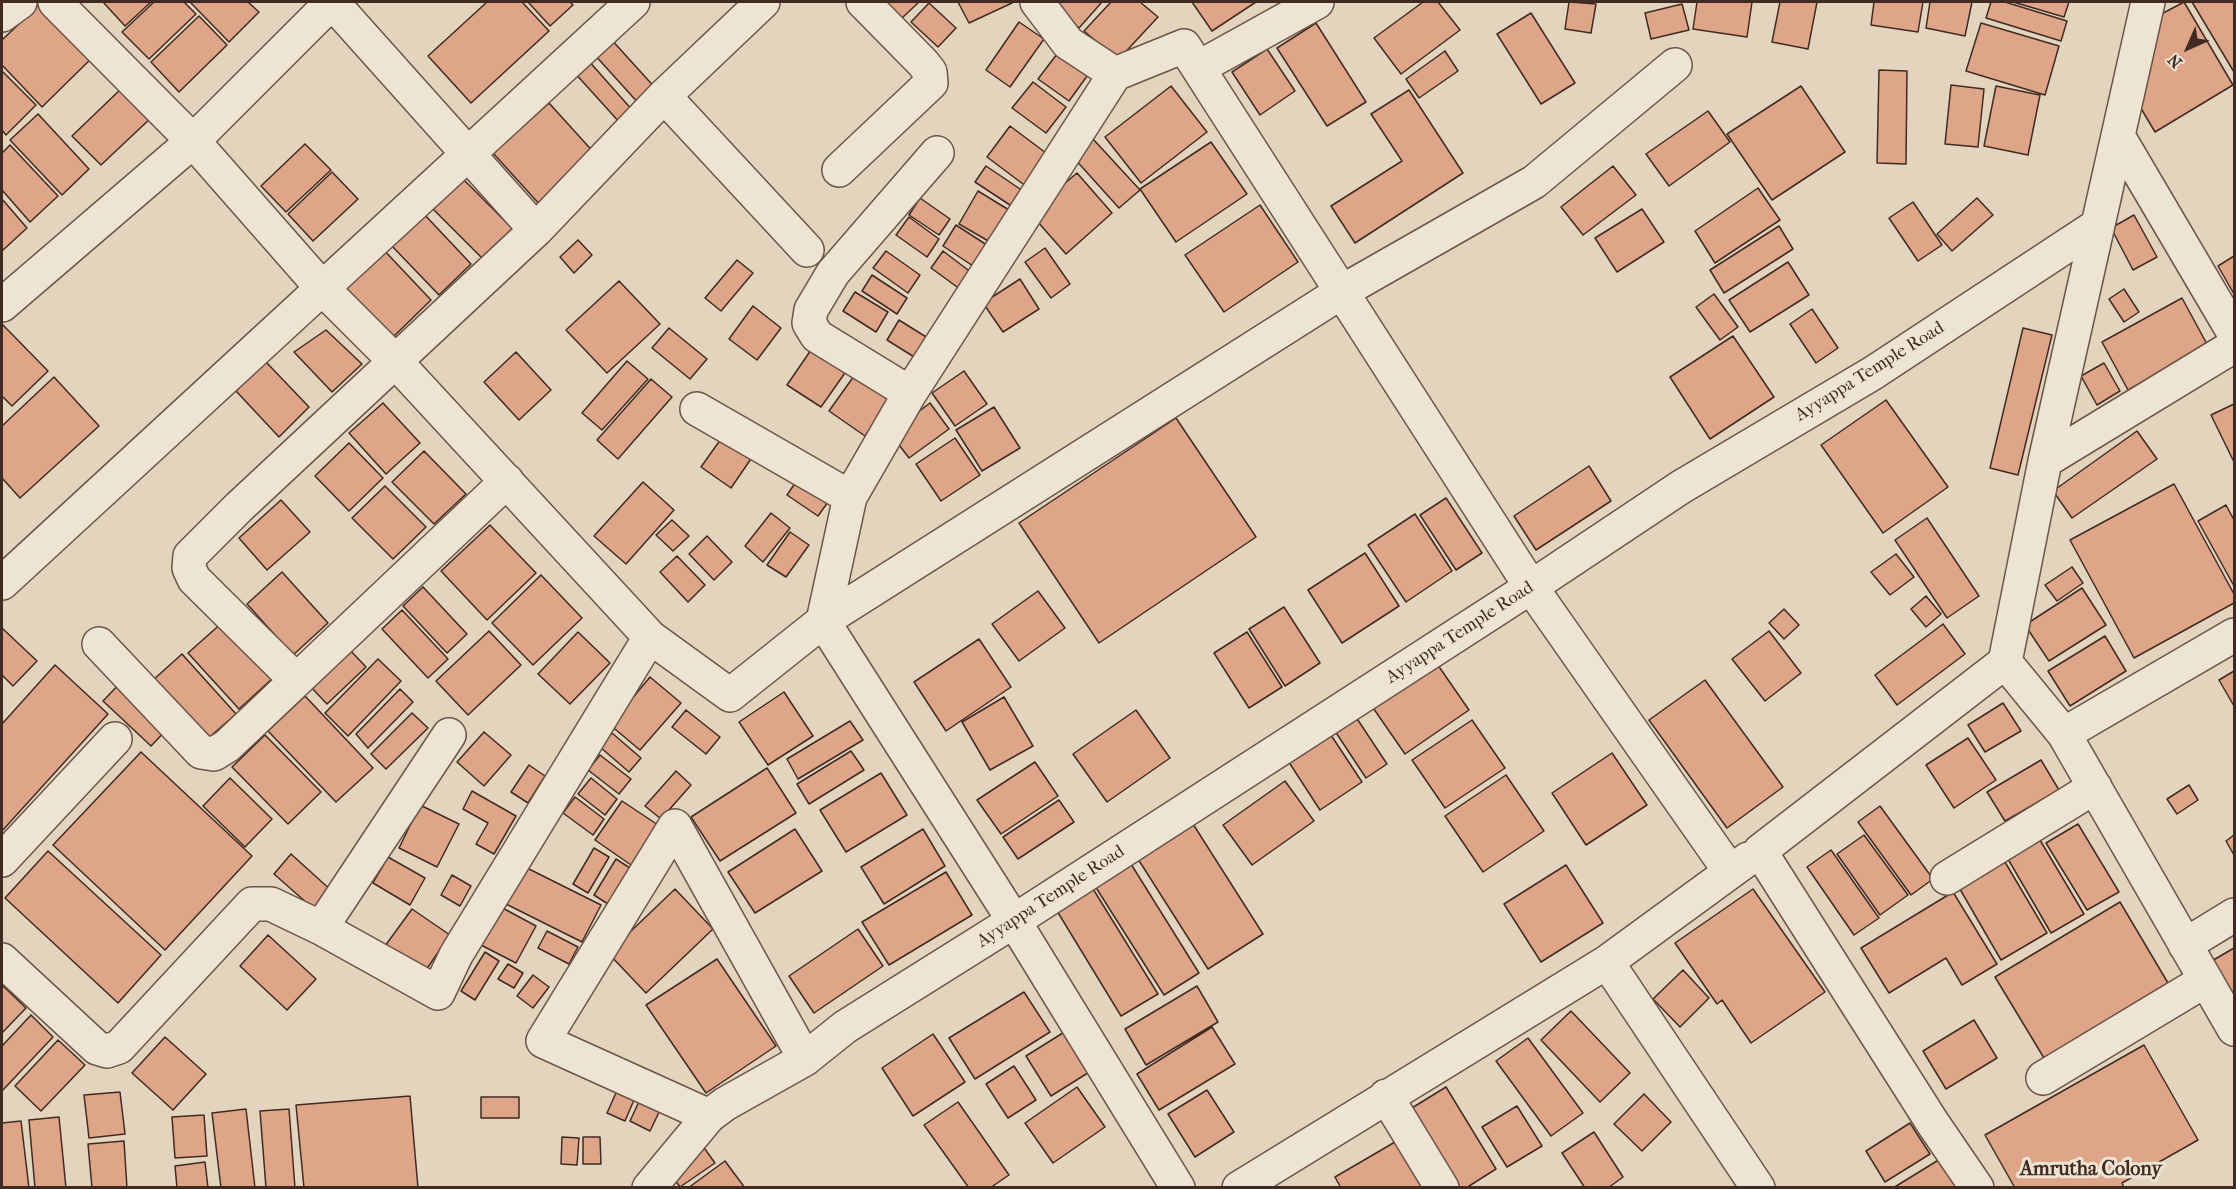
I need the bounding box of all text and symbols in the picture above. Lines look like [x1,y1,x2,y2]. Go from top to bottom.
north arrow [2158,18,2218,78]
text: N [2164,50,2186,72]
street label: Ayyappa Temple Road [1791,317,1949,427]
street label: Ayyappa Temple Road [1382,577,1538,689]
street label: Ayyappa Temple Road [973,841,1129,953]
district label: Amrutha Colony [2020,1158,2162,1182]

